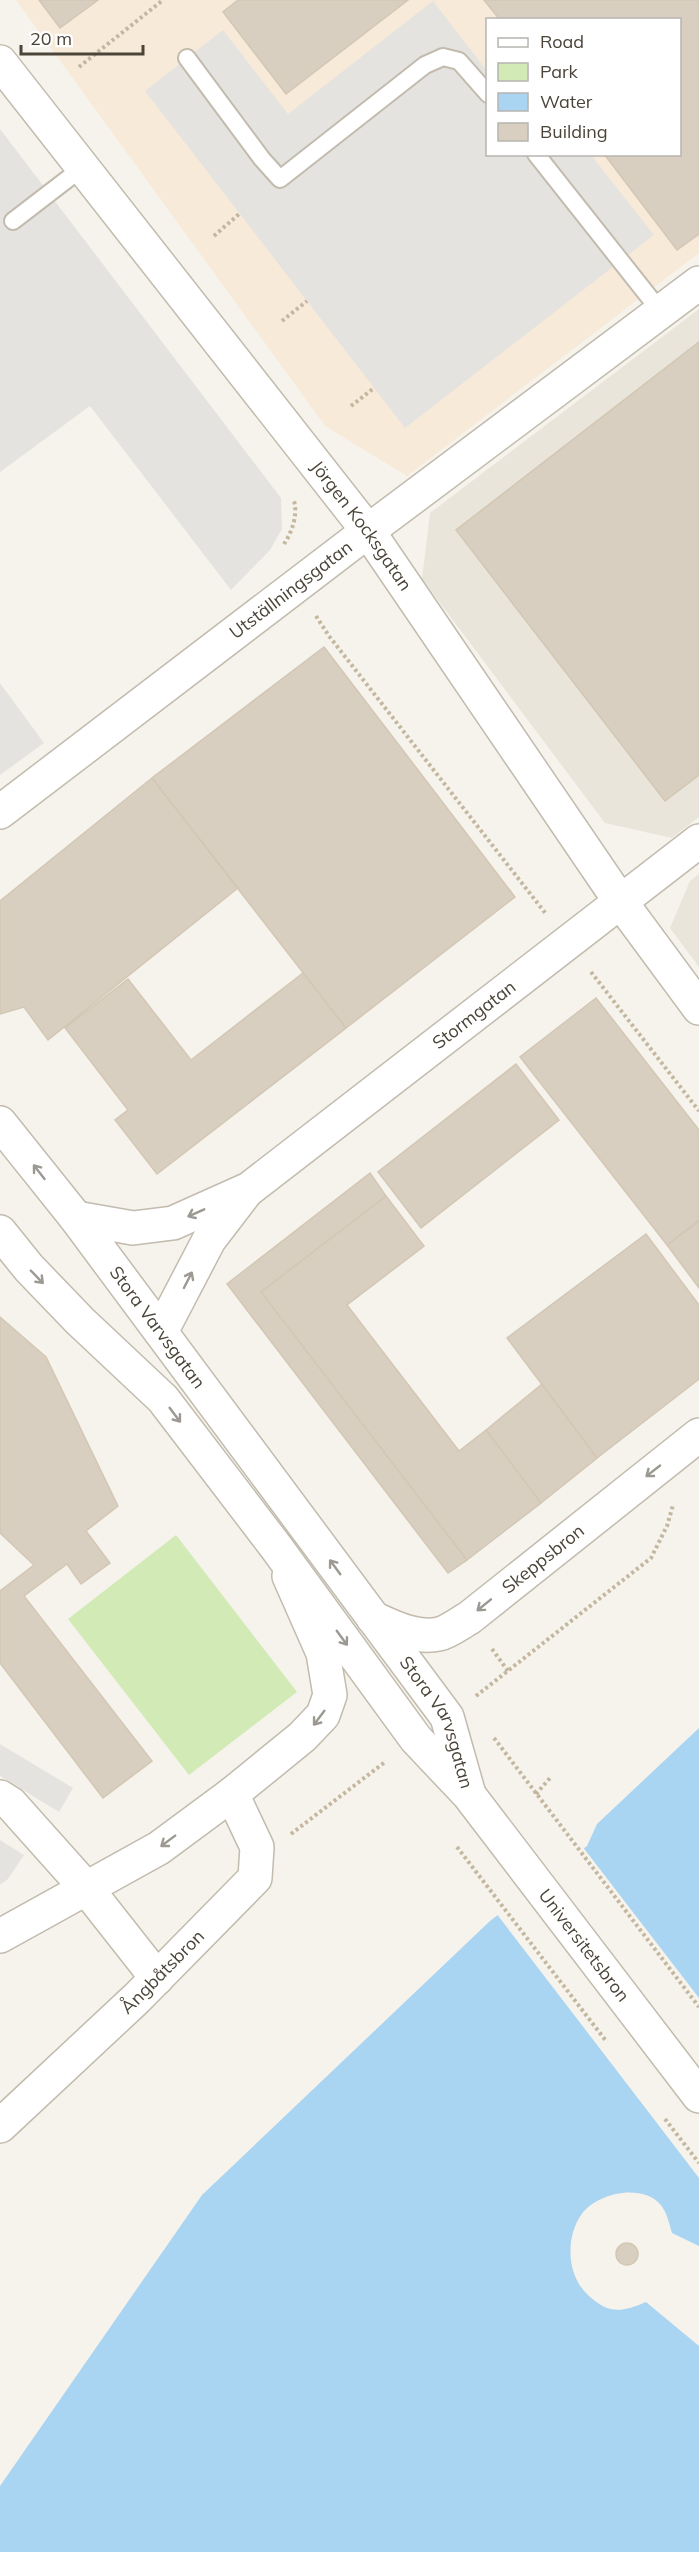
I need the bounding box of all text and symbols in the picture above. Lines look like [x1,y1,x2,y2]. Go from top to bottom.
scale bar [21,18,142,56]
legend [486,18,681,156]
text: 20 m [30,27,72,50]
text: Road [540,30,584,53]
text: Park [540,60,579,83]
text: Water [540,90,593,113]
text: Building [540,120,608,143]
street label: Jörgen Kocksgatan [306,456,417,595]
street label: Utställningsgatan [225,535,357,644]
street label: Stormgatan [427,975,520,1054]
one-way arrow [33,1165,46,1181]
one-way arrow [187,1207,205,1219]
street label: Stora Varvsgatan [105,1261,211,1393]
one-way arrow [30,1270,45,1285]
one-way arrow [182,1272,194,1289]
one-way arrow [168,1407,181,1423]
one-way arrow [646,1464,661,1478]
street label: Skeppsbron [497,1519,589,1598]
one-way arrow [328,1560,341,1576]
one-way arrow [476,1599,492,1612]
one-way arrow [336,1630,348,1646]
street label: Stora Varvsgatan [395,1651,479,1791]
one-way arrow [312,1710,325,1726]
one-way arrow [161,1835,177,1847]
street label: Universitetsbron [534,1884,635,2006]
street label: Ångbåtsbron [115,1924,209,2019]

